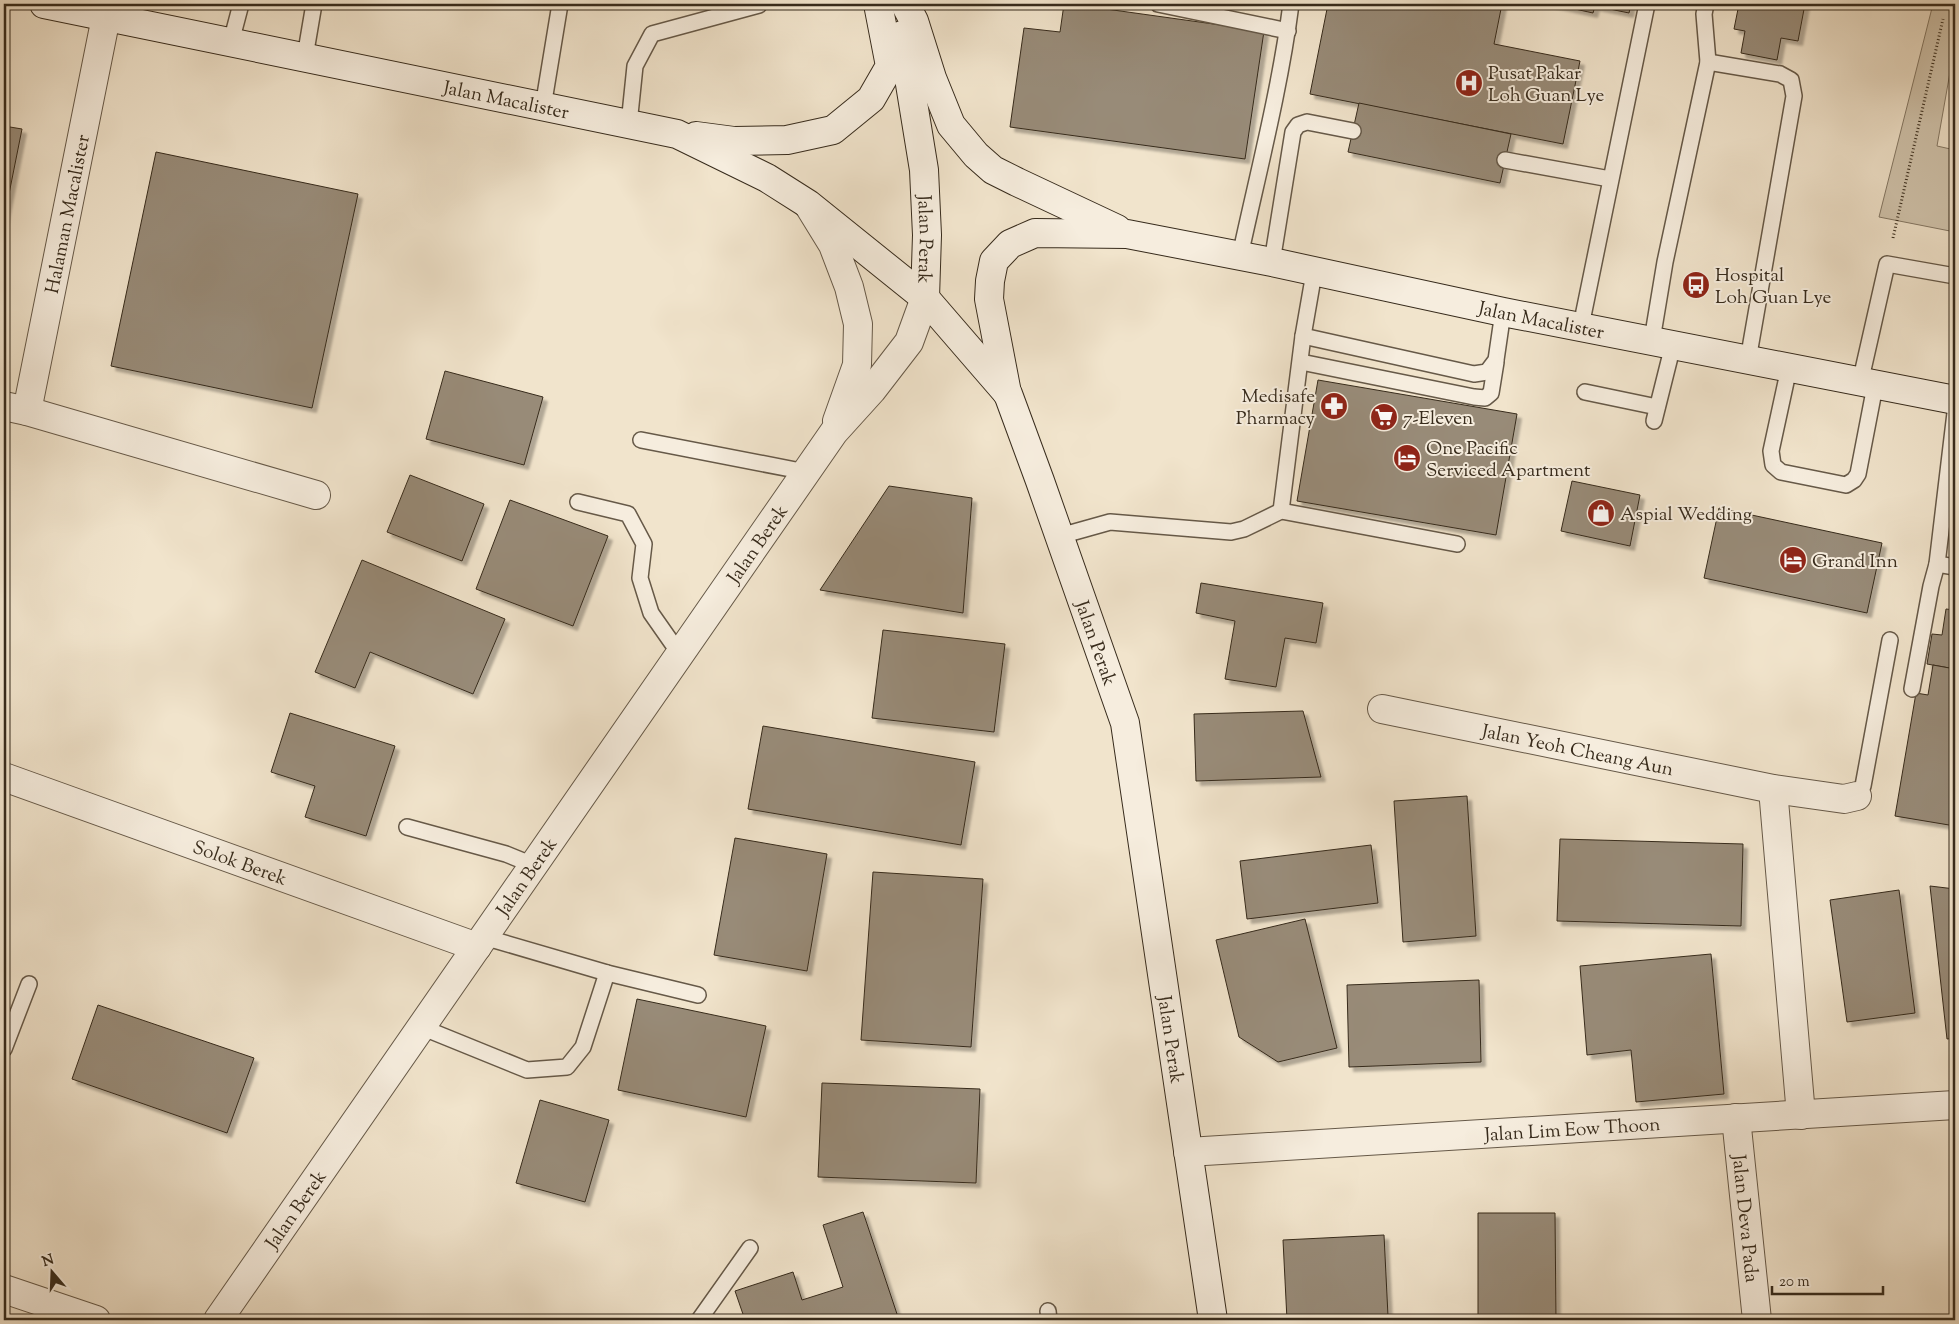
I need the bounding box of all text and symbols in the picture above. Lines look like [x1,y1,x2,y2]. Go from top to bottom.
place label: Pusat Pakar Loh Guan Lye [1488,61,1604,110]
hospital icon: Pusat Pakar Loh Guan Lye [1454,68,1484,98]
street label: Jalan Macalister [440,75,571,127]
street label: Halaman Macalister [40,133,98,296]
street label: Jalan Perak [909,193,938,284]
place label: Hospital Loh Guan Lye [1715,263,1831,312]
bus stop icon: Hospital Loh Guan Lye [1681,270,1711,300]
street label: Jalan Macalister [1475,296,1606,347]
place label: Medisafe Pharmacy [1236,384,1316,433]
pharmacy icon: Medisafe Pharmacy [1319,391,1349,421]
supermarket icon: 7-Eleven [1369,402,1399,432]
place label: 7-Eleven [1403,406,1473,433]
place label: One Pacific Serviced Apartment [1426,436,1591,485]
hotel icon: One Pacific Serviced Apartment [1392,443,1422,473]
shop icon: Aspial Wedding [1586,498,1616,528]
street label: Jalan Berek [721,499,796,591]
place label: Aspial Wedding [1620,502,1752,529]
hotel icon: Grand Inn [1778,545,1808,575]
place label: Grand Inn [1812,549,1898,576]
street label: Jalan Perak [1067,596,1122,690]
street label: Jalan Yeoh Cheang Aun [1478,719,1676,784]
street label: Jalan Berek [490,832,565,924]
street label: Solok Berek [188,835,291,894]
street label: Jalan Perak [1149,993,1189,1086]
street label: Jalan Lim Eow Thoon [1483,1112,1661,1150]
street label: Jalan Deva Pada [1724,1152,1764,1284]
street label: Jalan Berek [259,1165,334,1256]
north arrow [28,1246,78,1296]
text: N [40,1250,57,1273]
scale bar [1772,1264,1883,1296]
text: 20 m [1779,1272,1810,1293]

